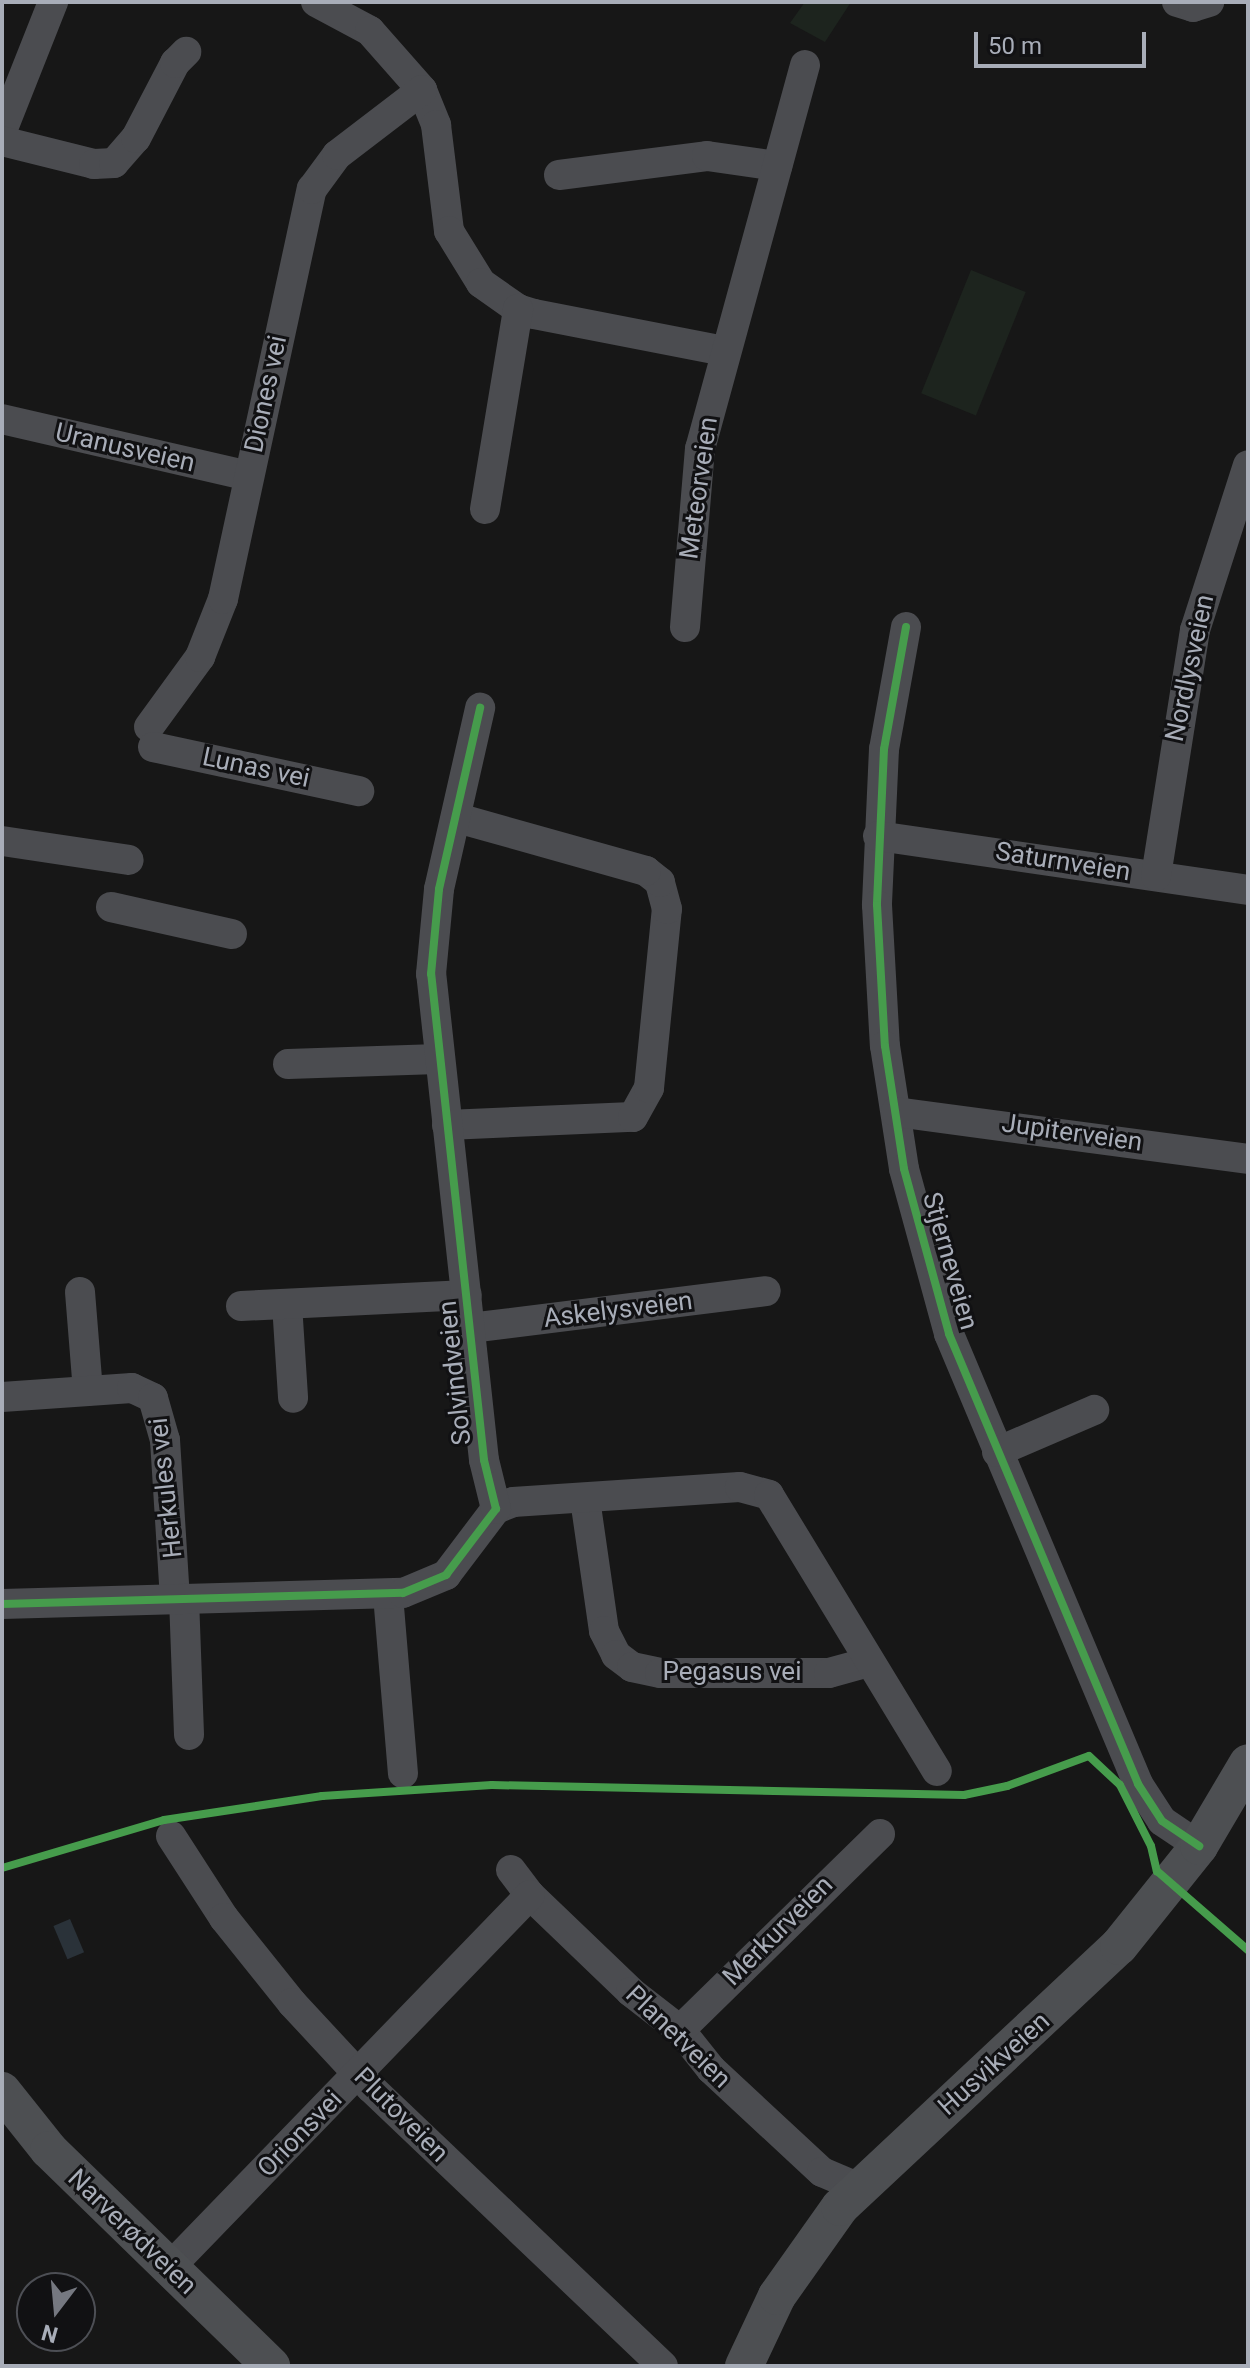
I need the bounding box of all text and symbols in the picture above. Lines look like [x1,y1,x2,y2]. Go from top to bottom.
scale bar [978,16,1150,66]
text: 50 m [988,32,1042,60]
street label: Diones vei [238,333,294,455]
street label: Meteorveien [674,415,724,561]
street label: Uranusveien [52,417,198,479]
street label: Nordlysveien [1159,592,1221,744]
street label: Lunas vei [200,741,312,795]
street label: Saturnveien [993,836,1133,888]
street label: Jupiterveien [1000,1108,1144,1158]
street label: Stjerneveien [916,1189,984,1333]
street label: Askelysveien [542,1285,694,1335]
street label: Solvindveien [432,1299,478,1447]
street label: Herkules vei [143,1416,189,1560]
street label: Pegasus vei [663,1656,801,1688]
street label: Merkurveien [717,1870,839,1992]
street label: Planetveien [619,1979,737,2095]
street label: Husvikveien [932,2006,1056,2122]
street label: Plutoveien [347,2061,455,2169]
street label: Orionsvei [251,2084,349,2184]
street label: Narverødveien [61,2163,203,2301]
north arrow [16,2272,96,2352]
text: N [39,2319,61,2348]

